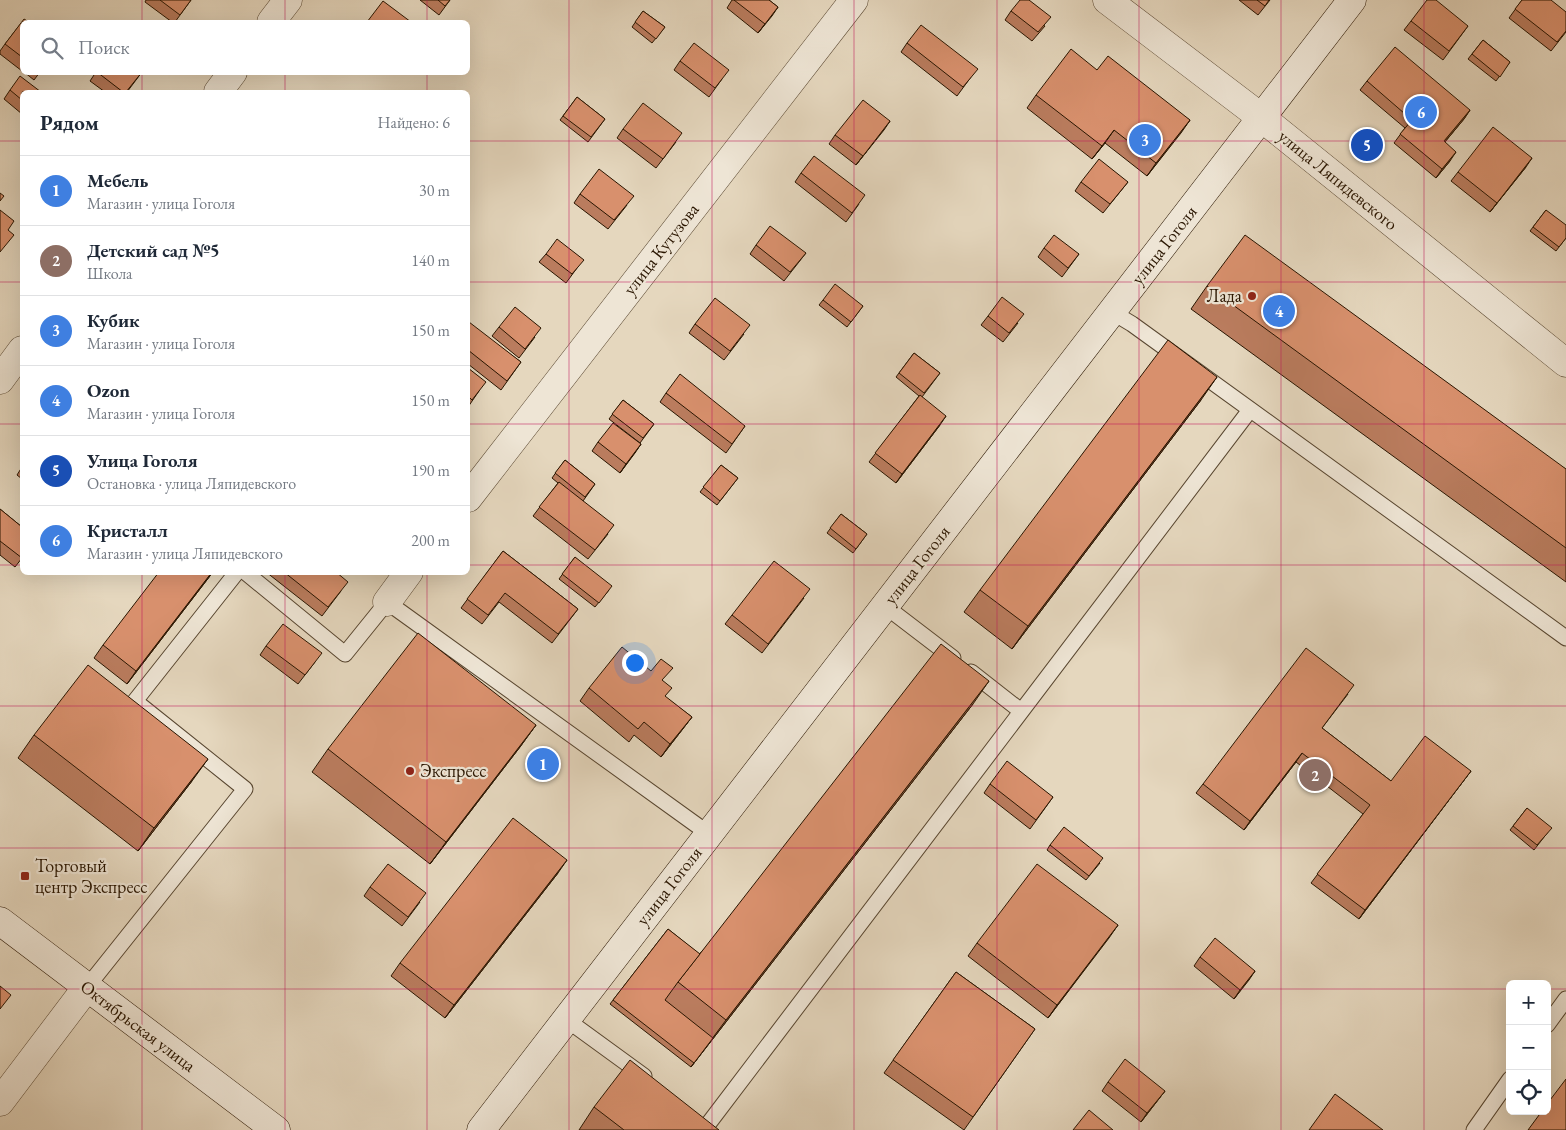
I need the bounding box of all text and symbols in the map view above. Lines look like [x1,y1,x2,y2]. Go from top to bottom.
search box [20,20,470,75]
icon: search [38,34,66,62]
text: Поиск [78,35,130,60]
pin: 6 [1405,93,1437,131]
text: Рядом [40,109,99,136]
text: Найдено: 6 [378,112,450,133]
pin: 3 [1129,121,1161,159]
street label: улица Ляпидевского [1274,124,1403,235]
pin: 5 [1351,126,1383,164]
text: Мебель [87,168,148,193]
text: 1 [52,180,60,201]
text: 30 m [419,180,450,201]
text: Магазин · улица Гоголя [87,193,235,214]
street label: улица Кутузова [618,198,704,299]
street label: улица Гоголя [1126,201,1202,289]
text: Детский сад №5 [87,238,220,263]
text: 2 [52,250,60,271]
text: 140 m [411,250,450,271]
text: Школа [87,263,132,284]
place label: Лада [1207,284,1243,307]
marker: Лада [1246,290,1258,302]
pin: 4 [1263,292,1295,330]
text: Кубик [87,308,140,333]
text: 3 [52,320,60,341]
text: 150 m [411,320,450,341]
text: Магазин · улица Гоголя [87,333,235,354]
text: Ozon [87,378,130,403]
text: 4 [52,390,60,411]
text: 150 m [411,390,450,411]
text: Магазин · улица Гоголя [87,403,235,424]
text: Улица Гоголя [87,448,198,473]
text: 5 [52,460,60,481]
text: 190 m [411,460,450,481]
text: Остановка · улица Ляпидевского [87,473,296,494]
text: Кристалл [87,518,168,543]
street label: улица Гоголя [879,521,955,609]
text: 6 [52,530,60,551]
text: 200 m [411,530,450,551]
text: Магазин · улица Ляпидевского [87,543,283,564]
your location [622,650,648,676]
pin: 1 [527,745,559,783]
pin: 2 [1299,756,1331,794]
place label: Экспресс [420,759,487,782]
marker: Экспресс [404,765,416,777]
street label: улица Гоголя [631,842,707,930]
place label: Торговый центр Экспресс [35,854,148,898]
marker: Торговый центр Экспресс [19,870,31,882]
street label: Октябрьская улица [76,975,201,1077]
map controls [1506,980,1551,1115]
button: + [1506,980,1551,1025]
button: − [1506,1025,1551,1070]
button: locate [1506,1070,1551,1115]

